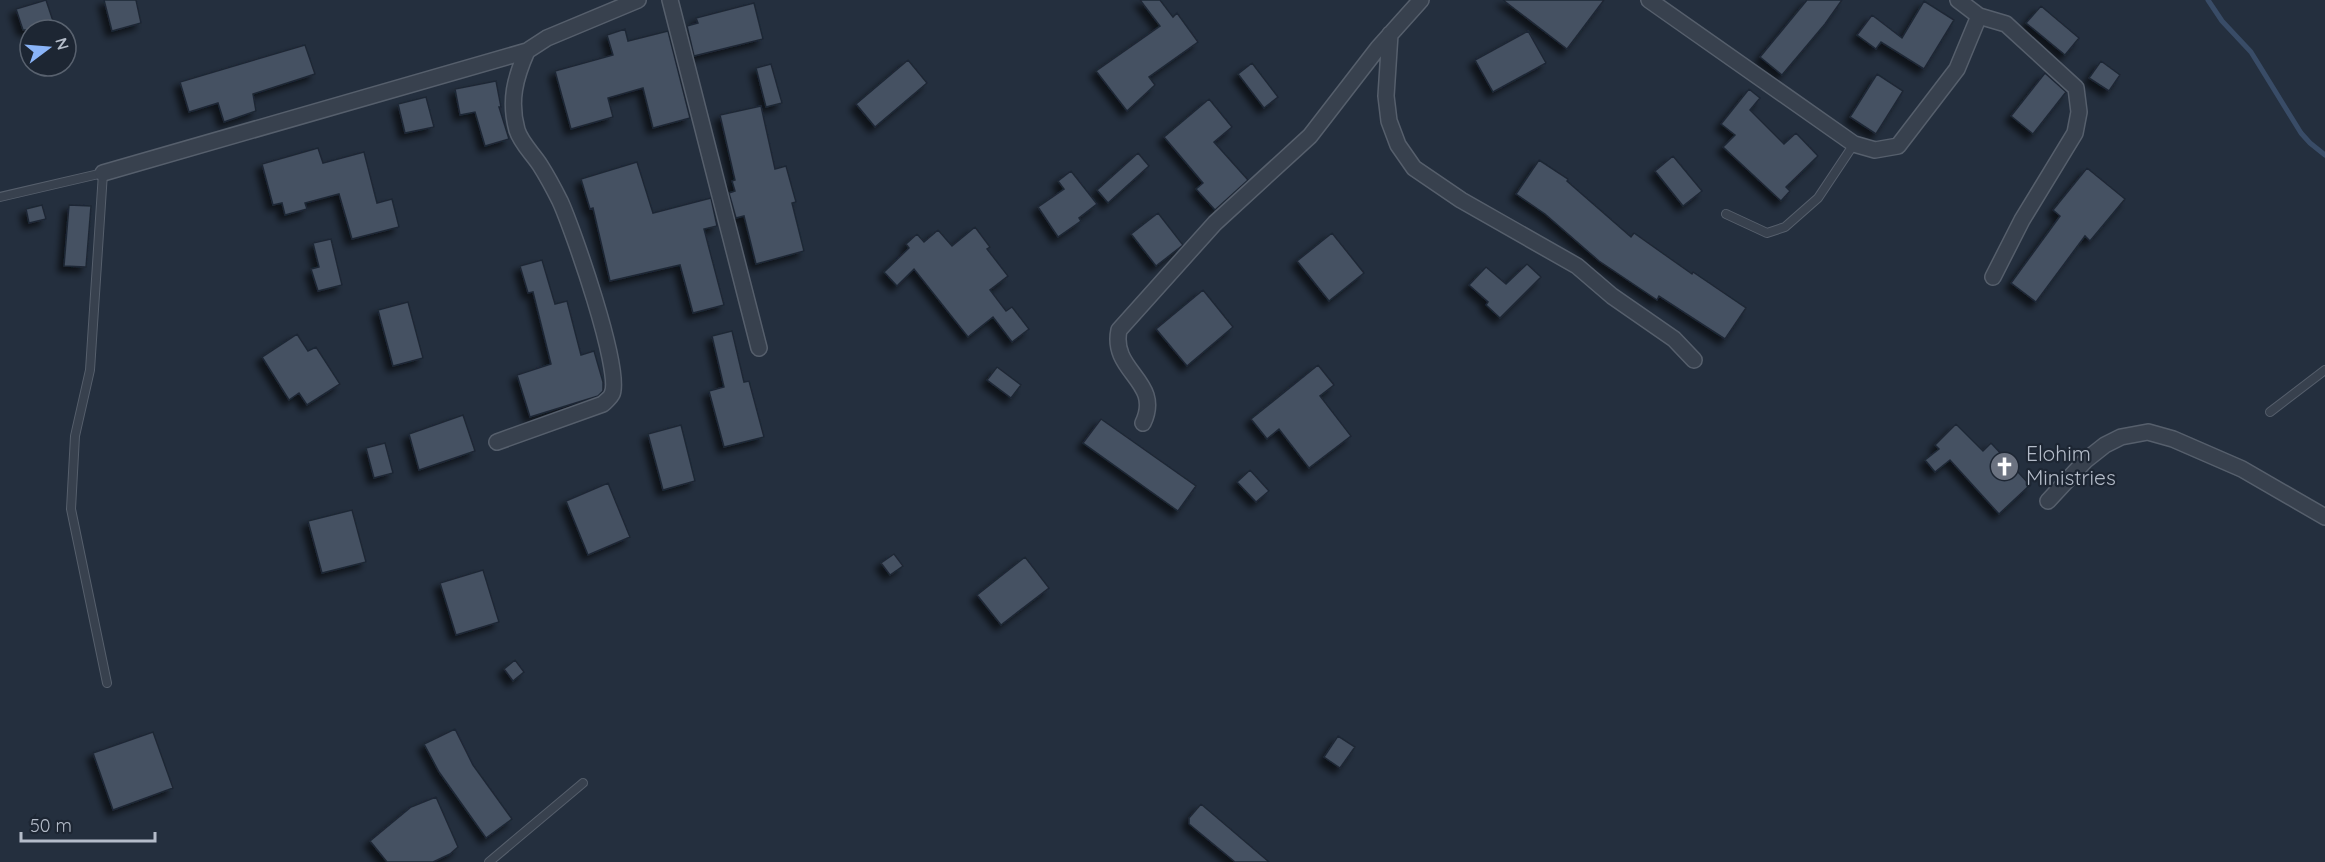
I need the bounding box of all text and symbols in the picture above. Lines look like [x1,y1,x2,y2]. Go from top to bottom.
north arrow [18,18,78,78]
text: N [51,35,74,52]
place label: Elohim Ministries [2026,440,2116,490]
church icon: Elohim Ministries [1989,450,2021,482]
scale bar [21,805,154,843]
text: 50 m [30,814,72,837]

